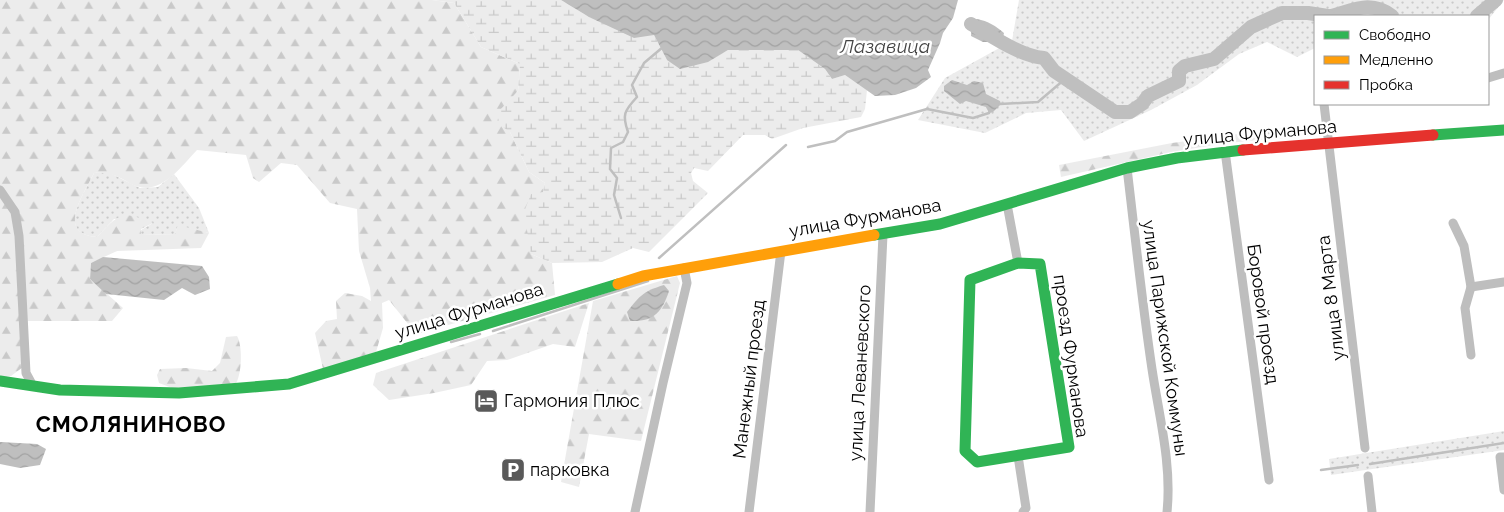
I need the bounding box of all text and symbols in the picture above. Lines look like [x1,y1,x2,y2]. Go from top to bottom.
legend [1314,15,1489,105]
text: Свободно [1359,26,1431,44]
water label: Лазавица [839,35,930,57]
text: Медленно [1359,51,1433,69]
text: Пробка [1359,76,1413,94]
street label: улица Фурманова [1182,115,1338,150]
street label: улица Фурманова [787,194,943,241]
street label: улица Парижской Коммуны [1139,219,1192,457]
street label: улица 8 Марта [1312,234,1349,362]
street label: Боровой проезд [1243,243,1284,385]
street label: проезд Фурманова [1050,273,1093,439]
street label: улица Фурманова [392,278,546,343]
street label: улица Леваневского [844,284,875,462]
street label: Манежный проезд [728,298,769,460]
hotel icon: Гармония Плюс [473,388,499,414]
place label: Гармония Плюс [504,390,640,411]
district label: СМОЛЯНИНОВО [36,411,226,437]
parking icon: парковка [500,457,526,483]
place label: парковка [530,459,610,480]

